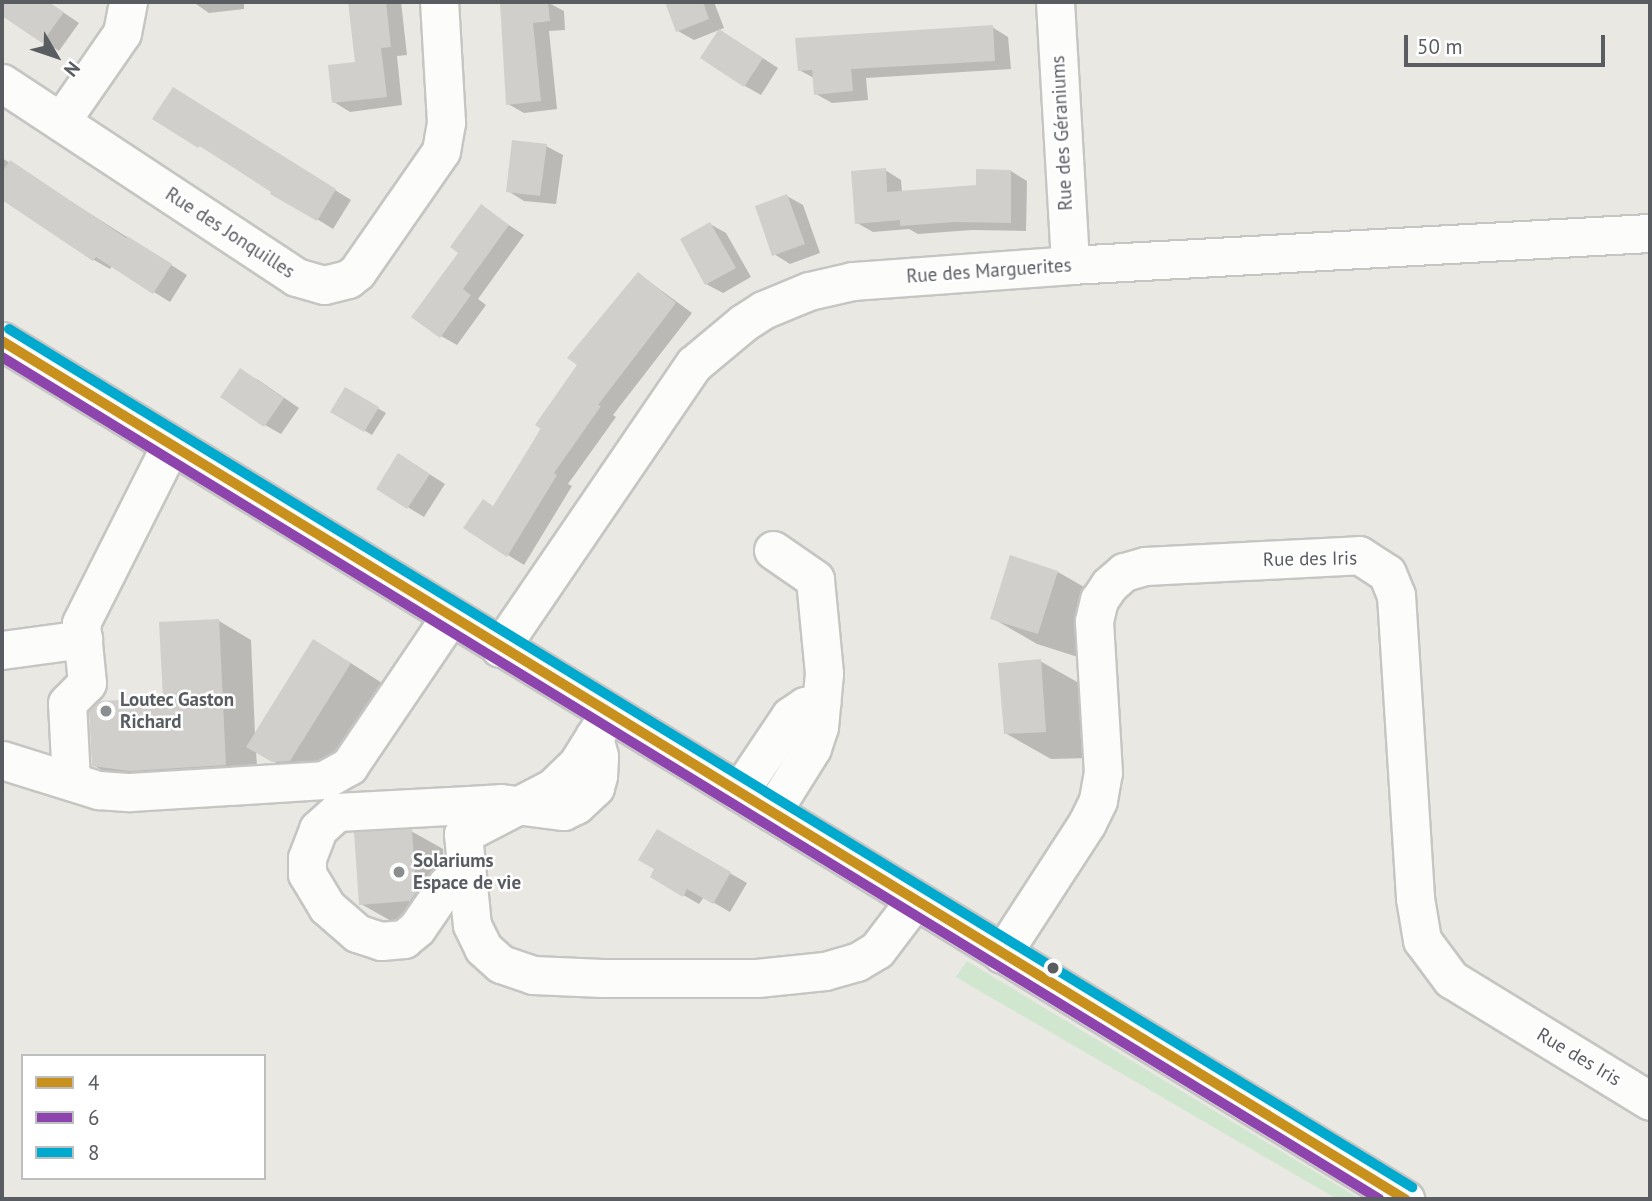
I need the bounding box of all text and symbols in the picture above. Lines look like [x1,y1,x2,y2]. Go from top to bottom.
north arrow [21,21,91,91]
scale bar [1407,21,1608,65]
text: 50 m [1417,33,1463,60]
street label: Rue des Géraniums [1047,55,1077,211]
text: N [59,57,86,82]
street label: Rue des Jonquilles [161,183,299,283]
street label: Rue des Marguerites [906,254,1072,288]
street label: Rue des Iris [1263,547,1357,571]
place label: Loutec Gaston Richard [120,689,235,733]
marker: Loutec Gaston Richard [98,703,114,719]
place label: Solariums Espace de vie [413,850,522,894]
marker: Solariums Espace de vie [391,864,407,880]
unlabelled marker [1046,961,1060,975]
street label: Rue des Iris [1533,1023,1625,1091]
legend [21,1054,266,1180]
text: 4 [88,1069,99,1096]
text: 6 [88,1104,99,1131]
text: 8 [88,1139,99,1166]

